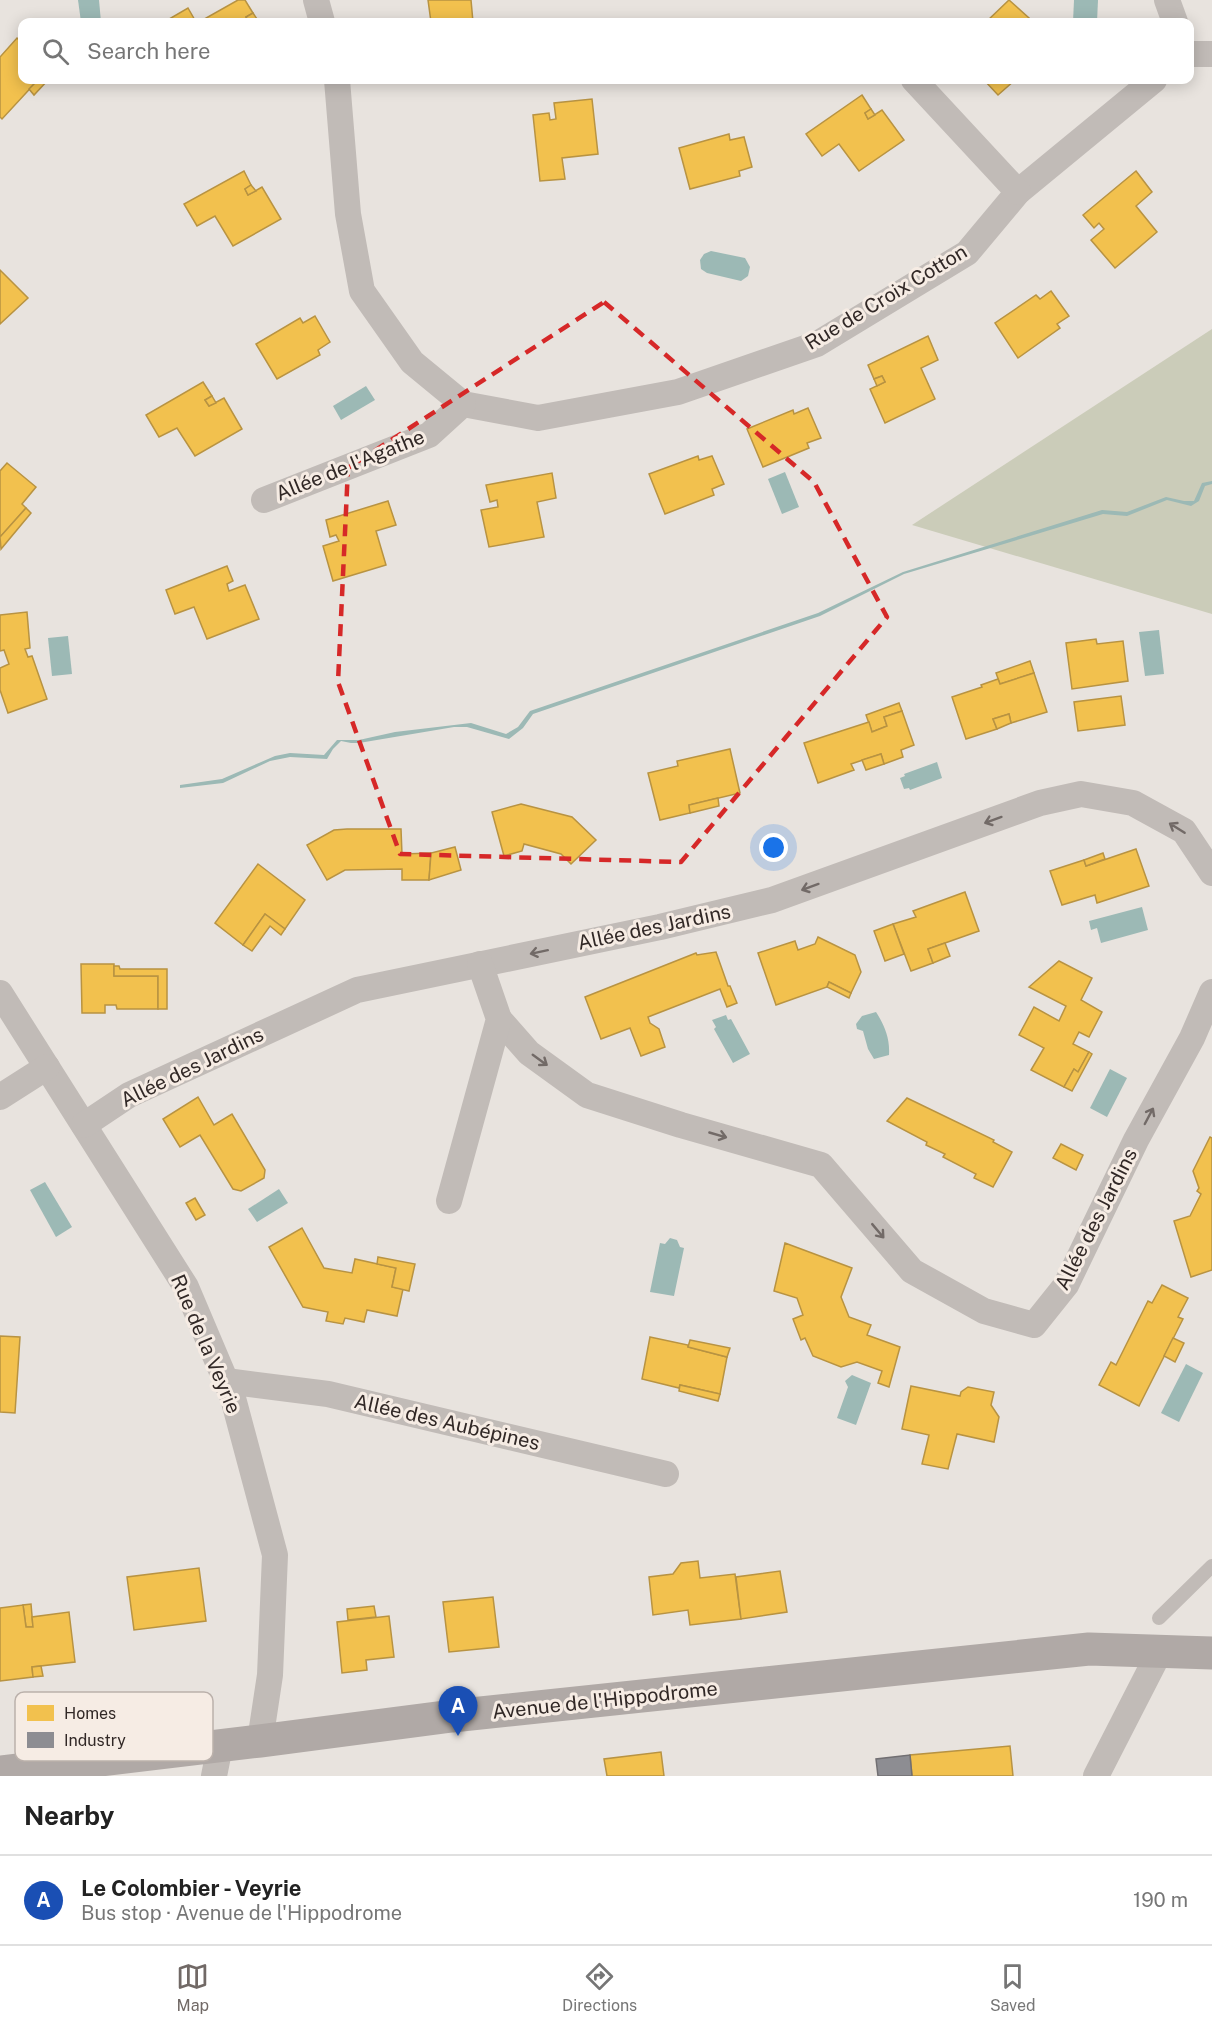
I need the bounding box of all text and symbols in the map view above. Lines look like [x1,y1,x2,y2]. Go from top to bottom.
search box [18,18,1194,84]
icon: search [39,35,72,68]
text: Search here [87,38,211,64]
street label: Rue de Croix Cotton [801,239,971,355]
street label: Allée de l'Agathe [272,424,428,506]
one-way arrow [984,816,1003,827]
one-way arrow [1169,821,1186,833]
your location [759,833,788,862]
one-way arrow [801,882,820,893]
street label: Allée des Jardins [575,899,733,955]
one-way arrow [529,947,549,958]
street label: Allée des Jardins [117,1022,267,1112]
one-way arrow [532,1054,548,1067]
one-way arrow [1144,1108,1155,1126]
one-way arrow [708,1130,727,1141]
street label: Allée des Jardins [1050,1144,1142,1294]
one-way arrow [872,1223,885,1239]
street label: Rue de la Veyrie [166,1271,246,1417]
street label: Allée des Aubépines [352,1389,542,1455]
street label: Avenue de l'Hippodrome [491,1676,719,1724]
pin: A [438,1686,478,1736]
legend [15,1692,213,1761]
text: Homes [64,1704,116,1723]
text: Industry [64,1731,126,1750]
text: Nearby [24,1800,114,1831]
text: Le Colombier - Veyrie [81,1875,301,1901]
text: A [36,1888,51,1912]
text: 190 m [1133,1888,1188,1912]
text: Bus stop · Avenue de l'Hippodrome [81,1901,402,1925]
tab: Map [176,1960,209,2015]
tab: Directions [562,1960,637,2015]
tab: Saved [990,1960,1036,2015]

